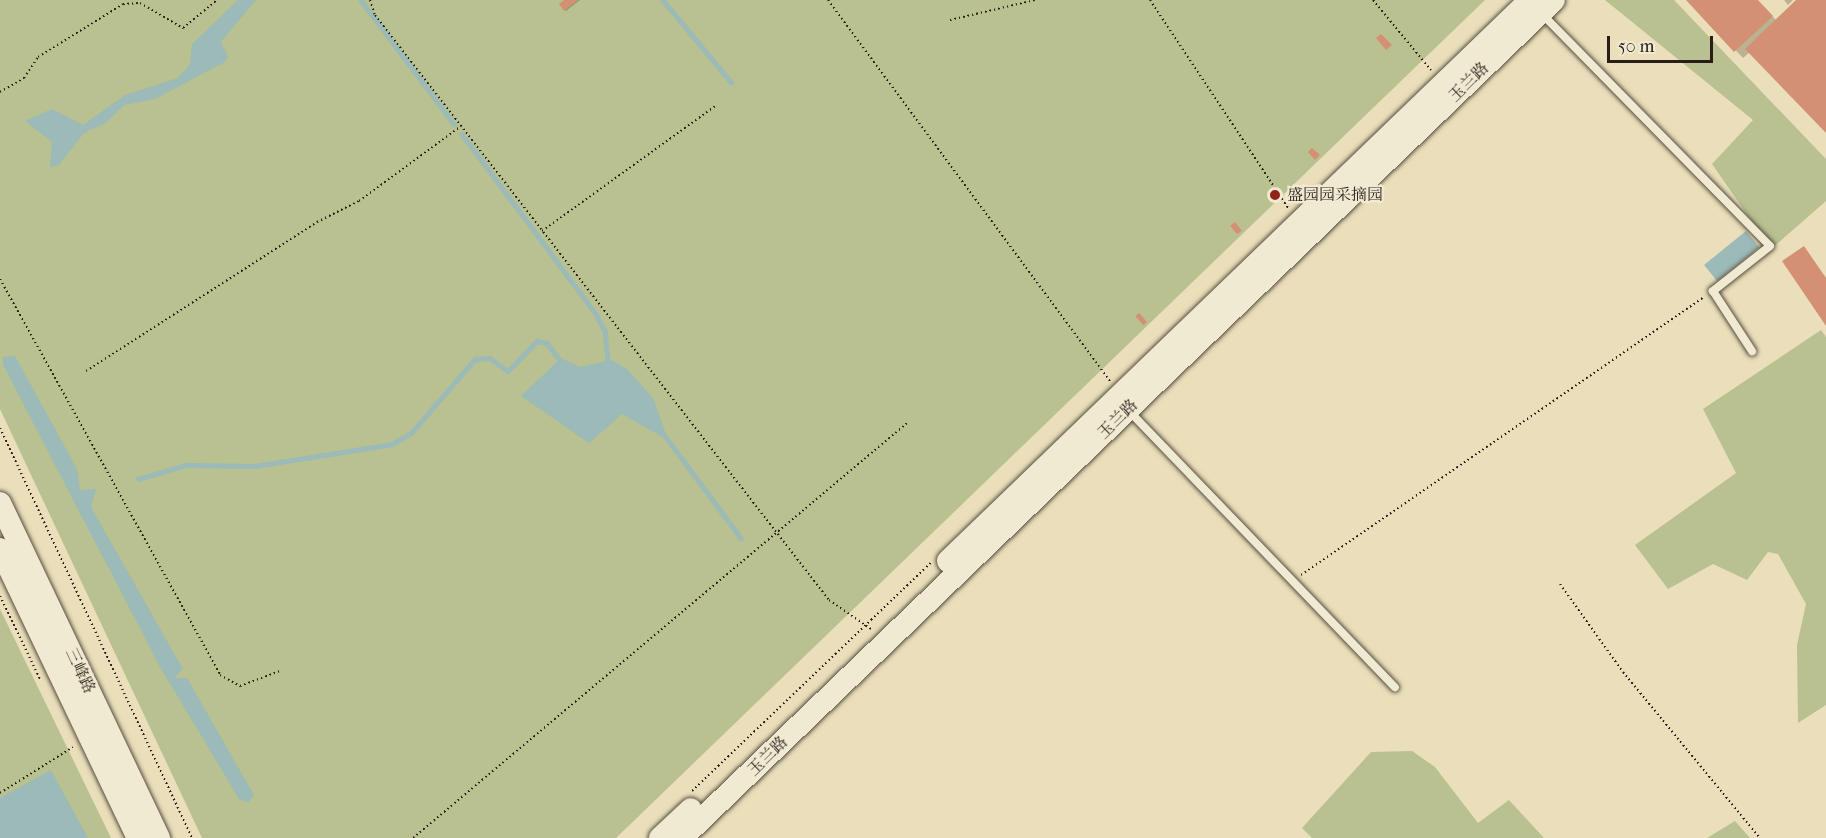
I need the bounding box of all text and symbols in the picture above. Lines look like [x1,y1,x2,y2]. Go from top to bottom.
scale bar [1610,24,1716,62]
text: 50 m [1618,36,1654,57]
street label: 玉兰路 [1445,58,1493,106]
place label: 盛园园采摘园 [1287,185,1383,205]
marker: 盛园园采摘园 [1268,188,1282,202]
street label: 玉兰路 [1094,395,1142,443]
street label: 三峰路 [61,645,99,697]
street label: 玉兰路 [744,732,792,780]

